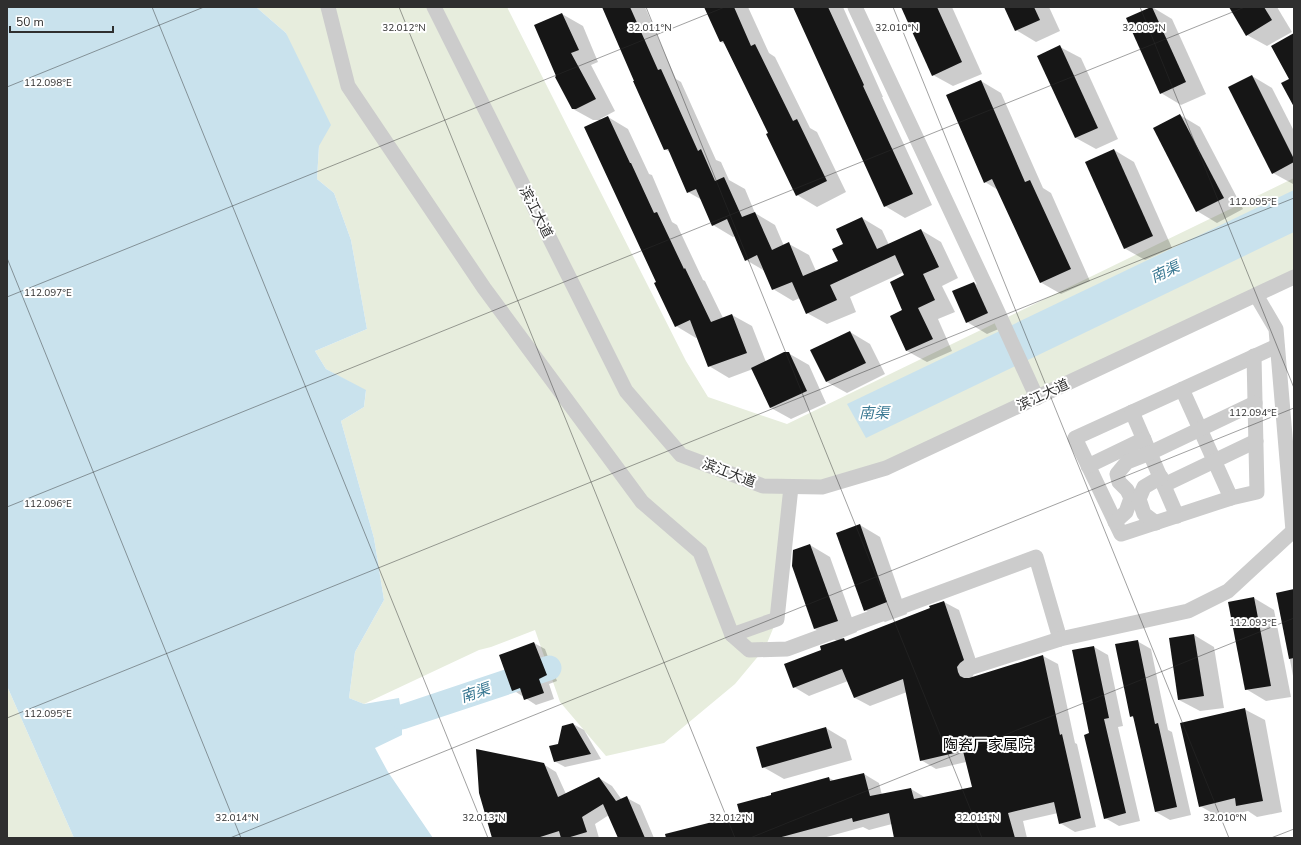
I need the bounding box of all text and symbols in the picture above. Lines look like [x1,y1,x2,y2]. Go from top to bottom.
scale bar [10,8,113,34]
text: 50 m [16,14,44,30]
text: 32.012°N [382,21,426,35]
text: 32.011°N [628,21,672,35]
text: 32.010°N [875,21,919,35]
text: 32.009°N [1122,21,1166,35]
text: 112.098°E [24,76,72,90]
street label: 滨江大道 [515,183,557,241]
text: 112.095°E [1229,195,1277,209]
water label: 南渠 [1147,256,1185,287]
text: 112.097°E [24,286,72,300]
street label: 滨江大道 [1014,375,1072,415]
water label: 南渠 [859,403,891,423]
text: 112.094°E [1229,406,1277,420]
street label: 滨江大道 [699,454,759,492]
text: 112.096°E [24,497,72,511]
text: 112.093°E [1229,616,1277,630]
water label: 南渠 [458,678,494,707]
text: 112.095°E [24,707,72,721]
district label: 陶瓷厂家属院 [943,735,1033,755]
text: 32.014°N [215,811,259,825]
text: 32.013°N [462,811,506,825]
text: 32.012°N [709,811,753,825]
text: 32.011°N [956,811,1000,825]
text: 32.010°N [1203,811,1247,825]

